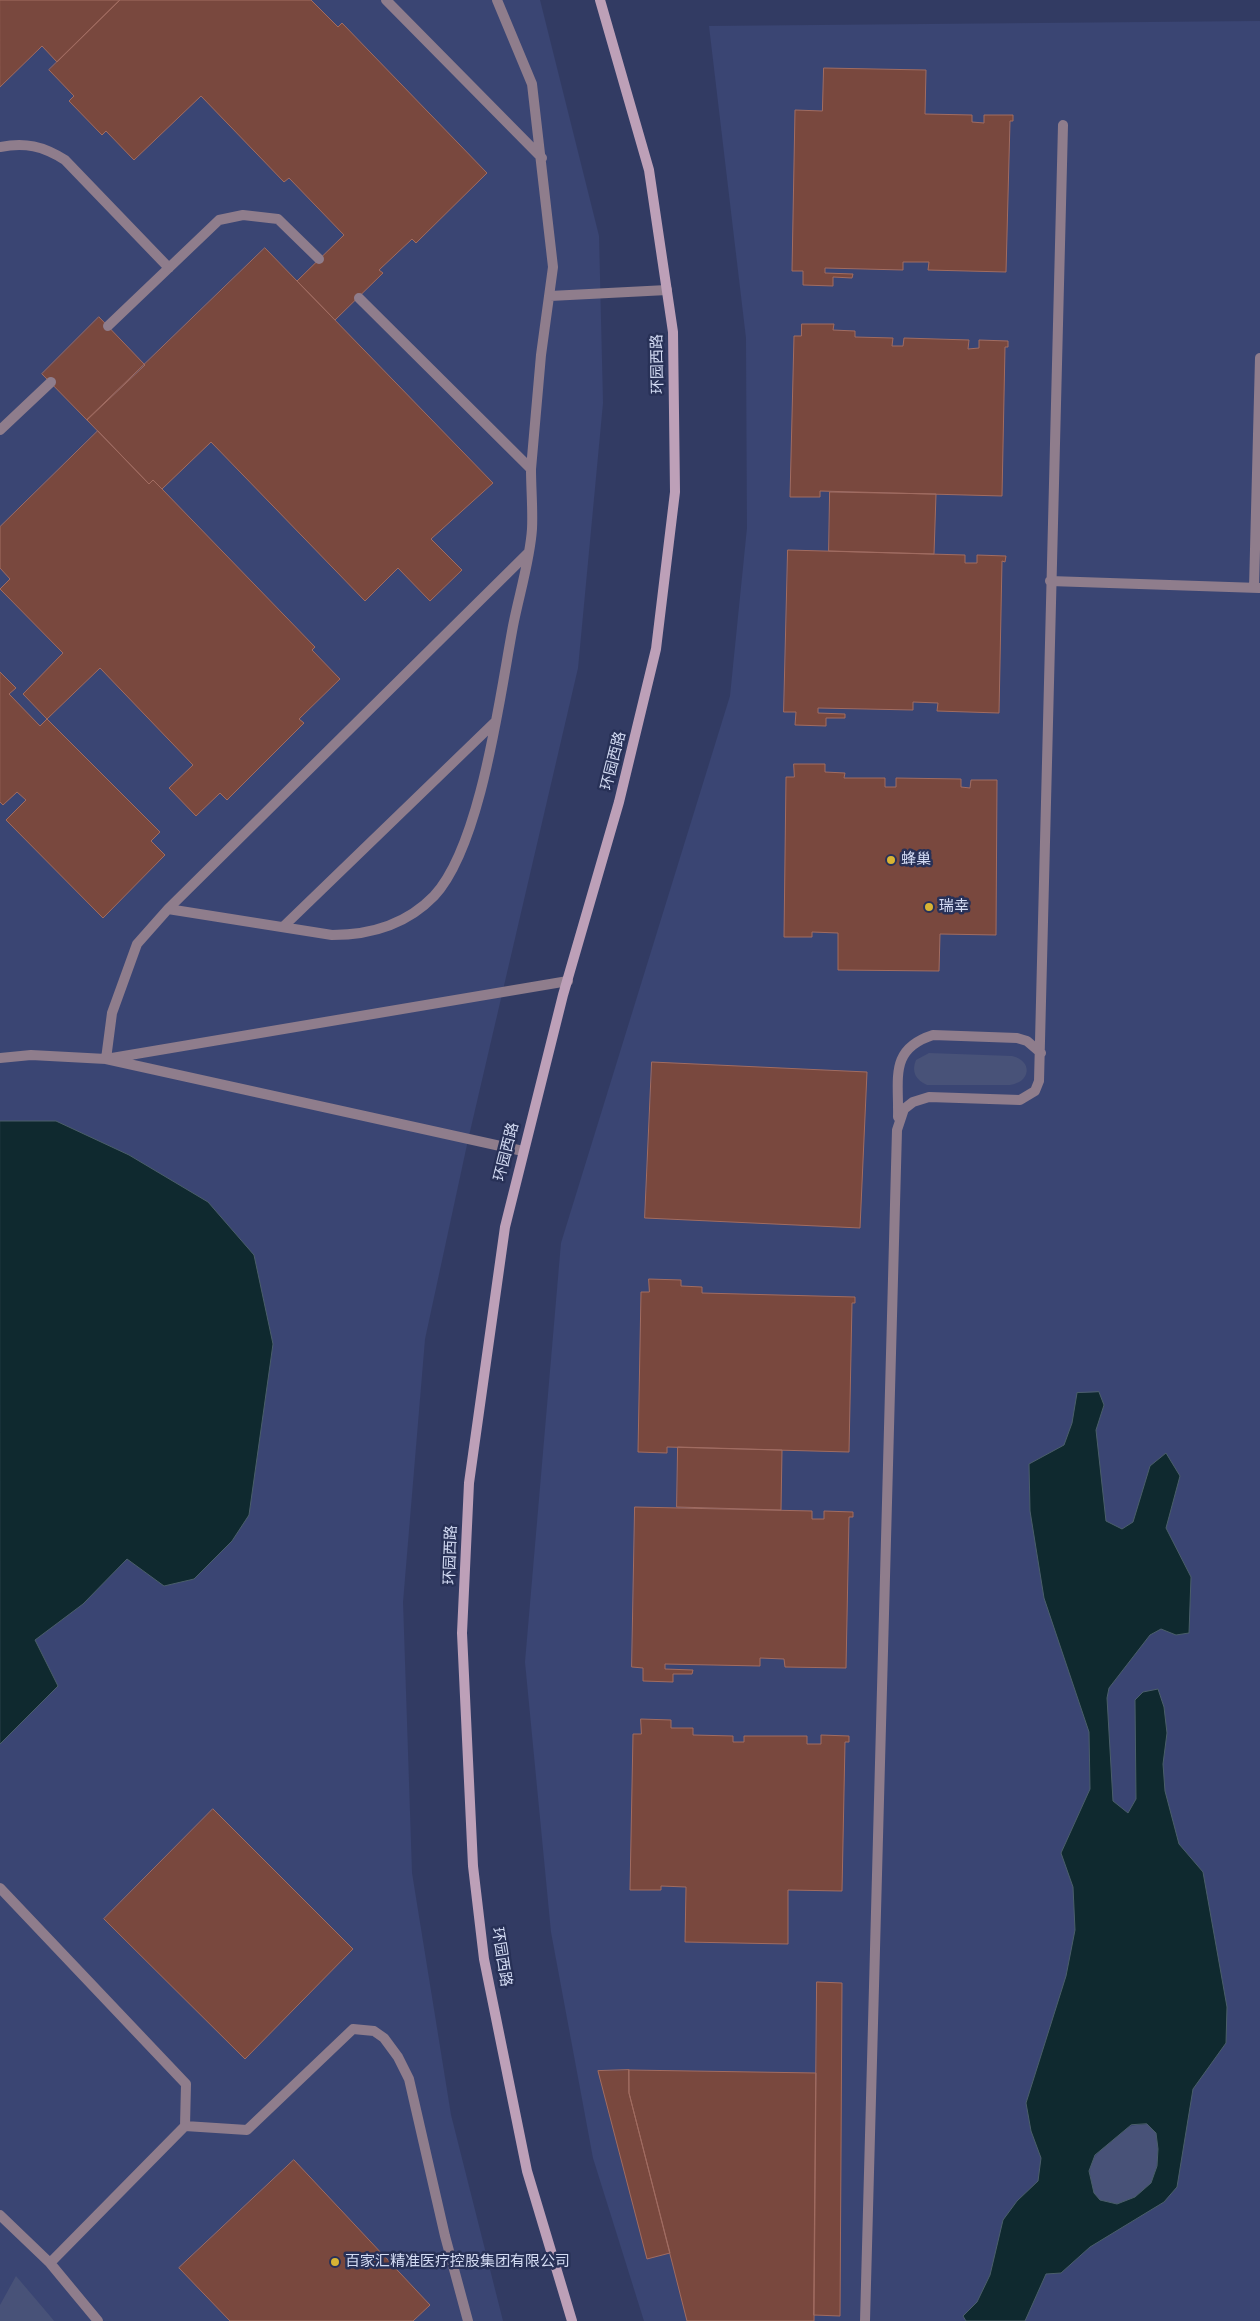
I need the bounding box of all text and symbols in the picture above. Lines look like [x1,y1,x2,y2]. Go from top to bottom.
street label: 环园西路 [648,334,668,394]
street label: 环园西路 [598,730,630,792]
place label: 蜂巢 [901,851,931,869]
marker: 蜂巢 [885,854,897,866]
place label: 瑞幸 [939,898,969,916]
marker: 瑞幸 [923,901,935,913]
street label: 环园西路 [491,1121,523,1183]
street label: 环园西路 [441,1525,461,1585]
street label: 环园西路 [487,1926,515,1988]
place label: 百家汇精准医疗控股集团有限公司 [345,2253,570,2271]
marker: 百家汇精准医疗控股集团有限公司 [329,2256,341,2268]

